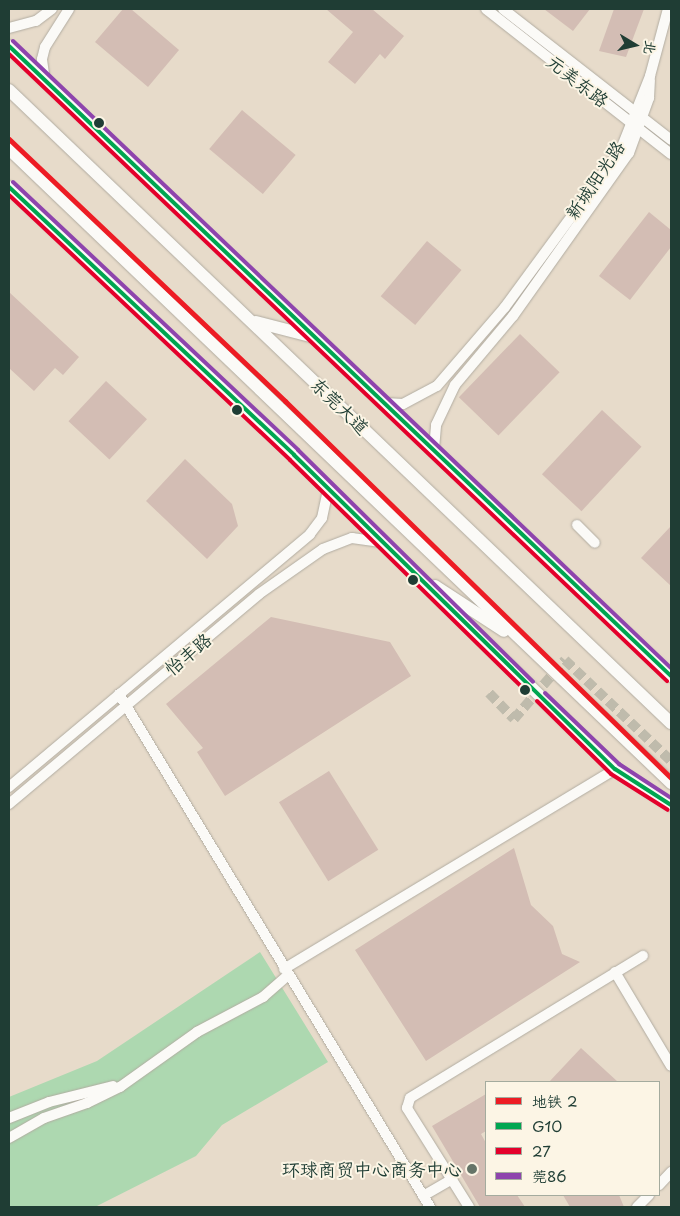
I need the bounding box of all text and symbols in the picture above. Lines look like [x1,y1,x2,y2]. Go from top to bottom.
north arrow [610,20,660,70]
text: 北 [639,39,662,56]
street label: 元美东路 [543,50,613,112]
unlabelled marker [94,118,104,128]
street label: 新城阳光路 [561,137,629,223]
street label: 东莞大道 [307,373,373,439]
unlabelled marker [232,405,242,415]
unlabelled marker [408,575,418,585]
street label: 怡丰路 [160,628,216,680]
unlabelled marker [520,685,530,695]
legend [485,1081,660,1196]
text: 地铁 2 [532,1089,578,1112]
text: G10 [532,1114,562,1137]
text: 27 [532,1139,551,1162]
place label: 环球商贸中心商务中心 [282,1158,462,1180]
marker: 环球商贸中心商务中心 [466,1163,478,1175]
text: 莞86 [532,1164,566,1187]

